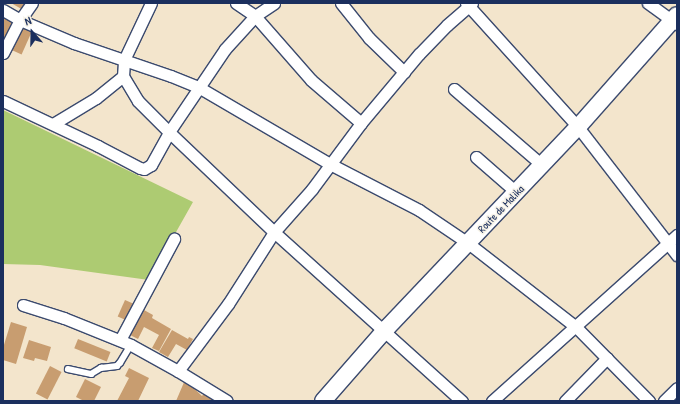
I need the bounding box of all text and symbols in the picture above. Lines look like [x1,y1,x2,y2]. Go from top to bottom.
north arrow [12,12,52,52]
text: N [23,13,33,28]
street label: Route de Malika [475,183,527,235]

